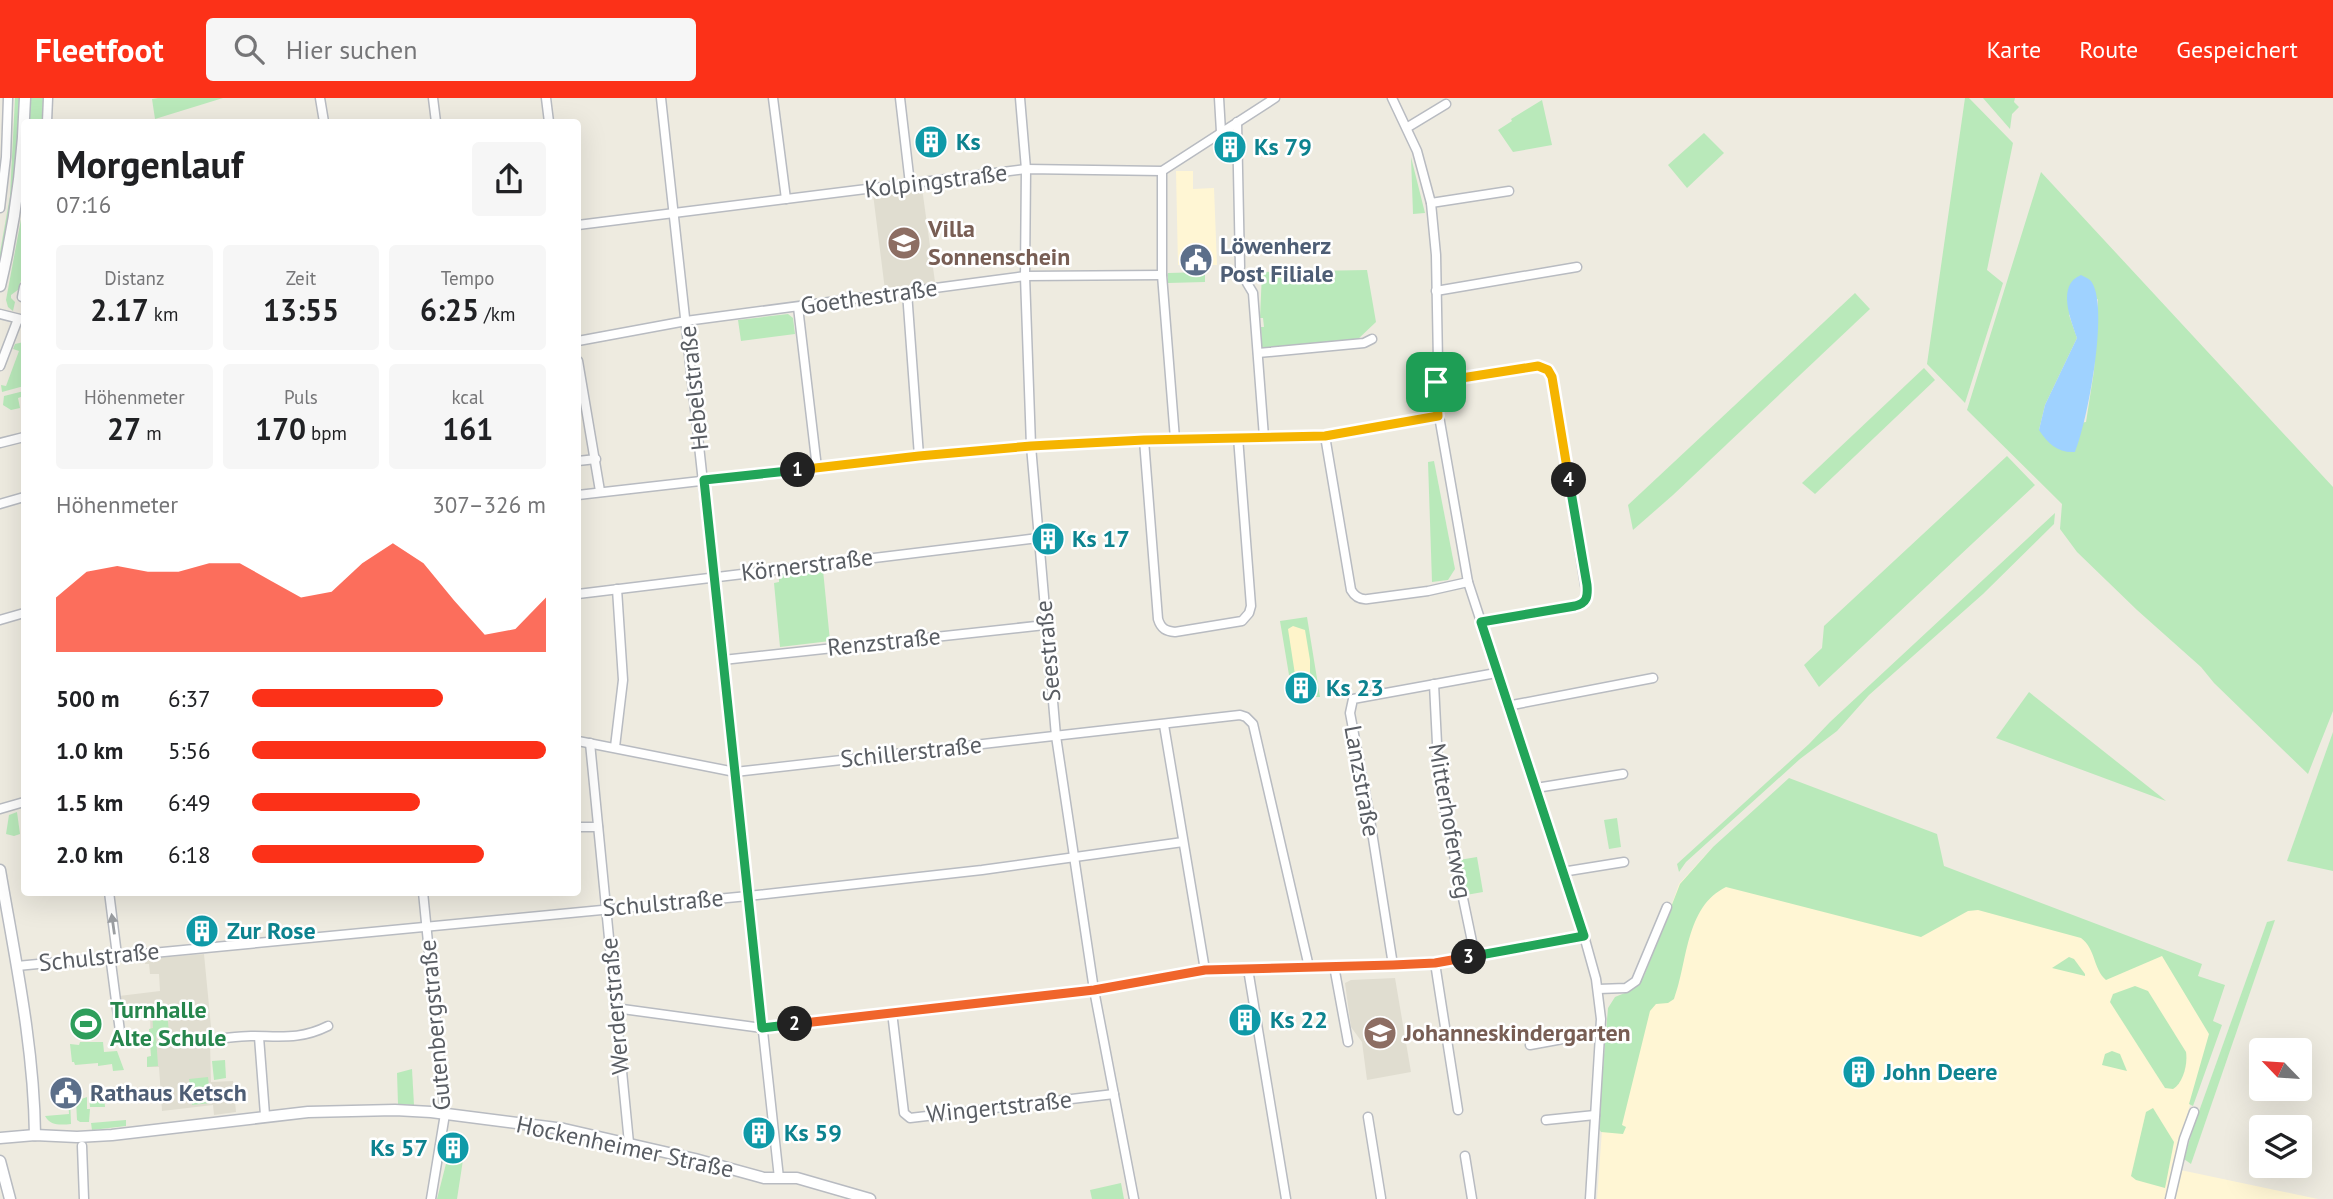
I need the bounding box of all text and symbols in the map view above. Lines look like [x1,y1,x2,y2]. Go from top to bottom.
search box [206,18,696,81]
text: Fleetfoot [35,28,164,71]
icon: search [230,30,268,68]
text: Hier suchen [286,33,418,66]
text: Karte [1986,34,2041,65]
text: Route [2079,34,2138,65]
text: Gespeichert [2176,34,2298,65]
building icon: Ks [912,123,950,161]
place label: Ks [956,126,981,157]
building icon: Ks 79 [1211,128,1249,166]
place label: Ks 79 [1254,131,1312,162]
text: Morgenlauf [56,139,243,188]
button: share [472,142,546,216]
street label: Kolpingstraße [863,156,1009,205]
text: 07:16 [56,190,111,219]
place label: Villa Sonnenschein [927,213,1070,272]
school or university icon: Villa Sonnenschein [885,224,923,262]
place label: Löwenherz Post Filiale [1220,230,1334,289]
public building icon: Löwenherz Post Filiale [1177,241,1215,279]
text: Distanz [104,266,164,290]
text: Zeit [286,266,316,290]
text: Tempo [441,266,494,290]
street label: Goethestraße [798,272,939,321]
text: 2.17 [90,290,149,329]
text: 13:55 [263,290,339,329]
text: 6:25 [420,290,479,329]
text: km [149,302,178,326]
text: /km [479,302,515,326]
street label: Hebelstraße [672,324,715,452]
pin [1406,352,1466,412]
icon: arrive [1417,363,1455,401]
text: Höhenmeter [84,385,185,409]
text: Puls [284,385,318,409]
text: kcal [451,385,484,409]
text: 27 [107,409,141,448]
text: 170 [255,409,306,448]
text: 161 [442,409,493,448]
text: m [141,421,162,445]
text: bpm [306,421,347,445]
pin: 1 [780,452,816,488]
text: 1 [792,457,803,481]
pin: 4 [1552,462,1586,498]
text: 4 [1563,467,1574,491]
text: Höhenmeter [56,490,178,519]
text: 307–326 m [432,490,546,519]
building icon: Ks 17 [1029,520,1067,558]
place label: Ks 17 [1072,523,1130,554]
street label: Körnerstraße [739,541,875,588]
street label: Seestraße [1028,599,1067,703]
street label: Renzstraße [826,620,942,663]
building icon: Ks 23 [1282,669,1320,707]
place label: Ks 23 [1326,672,1384,703]
text: 500 m [56,684,119,713]
text: 6:37 [168,684,211,713]
street label: Lanzstraße [1337,723,1388,839]
street label: Schillerstraße [839,729,983,774]
text: 1.0 km [56,736,123,765]
text: 5:56 [168,736,211,765]
street label: Mitterhoferweg [1422,741,1479,901]
text: 1.5 km [56,788,123,817]
text: 6:49 [168,788,211,817]
text: 2.0 km [56,840,123,869]
text: 6:18 [168,840,211,869]
street label: Schulstraße [601,882,725,923]
one-way arrow [107,912,118,934]
building icon: Zur Rose [183,912,221,950]
place label: Zur Rose [227,915,316,946]
street label: Schulstraße [37,935,161,978]
street label: Werderstraße [593,936,636,1076]
street label: Gutenbergstraße [412,938,457,1112]
pin: 3 [1452,940,1486,974]
text: 3 [1463,944,1474,968]
place label: Turnhalle Alte Schule [110,994,226,1053]
building icon: Ks 22 [1226,1001,1264,1039]
place label: Ks 22 [1270,1004,1328,1035]
sports icon: Turnhalle Alte Schule [67,1005,105,1043]
pin: 2 [778,1006,812,1042]
text: 2 [789,1011,800,1035]
school or university icon: Johanneskindergarten [1361,1014,1399,1052]
place label: Johanneskindergarten [1403,1017,1631,1048]
north arrow [2249,1038,2312,1101]
map controls [2249,1038,2312,1178]
building icon: John Deere [1840,1053,1878,1091]
place label: John Deere [1883,1056,1998,1087]
public building icon: Rathaus Ketsch [47,1074,85,1112]
place label: Rathaus Ketsch [90,1077,247,1108]
street label: Wingertstraße [925,1083,1073,1130]
street label: Hockenheimer Straße [513,1108,737,1185]
building icon: Ks 59 [740,1114,778,1152]
button: layers [2249,1115,2312,1178]
place label: Ks 59 [784,1117,842,1148]
building icon: Ks 57 [434,1129,472,1167]
place label: Ks 57 [370,1132,428,1163]

